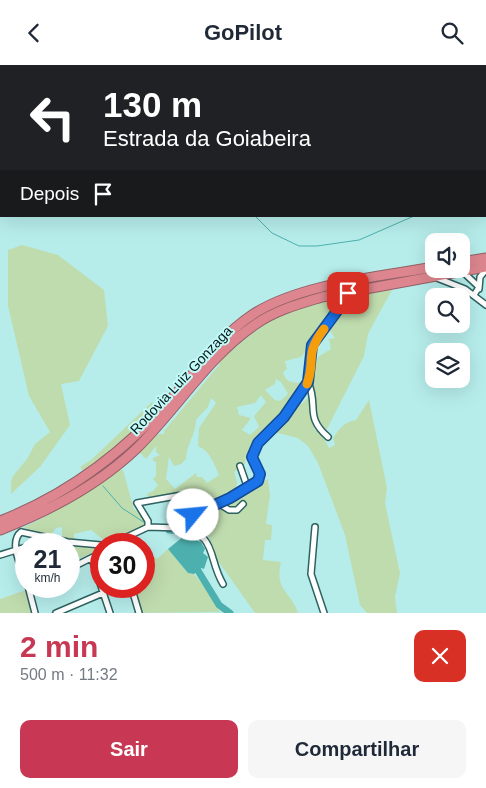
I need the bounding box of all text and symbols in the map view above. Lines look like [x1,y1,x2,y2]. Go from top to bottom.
icon: back [20,19,48,47]
icon: search [438,19,466,47]
text: GoPilot [204,20,282,45]
icon: left [20,85,85,150]
text: 130 m [103,85,202,124]
text: Estrada da Goiabeira [103,126,311,151]
icon: arrive [89,180,117,208]
text: Depois [20,183,79,204]
map controls [425,233,470,388]
button: sound [425,233,470,278]
pin [327,272,369,314]
icon: arrive [334,279,362,307]
button: search [425,288,470,333]
street label: Rodovia Luiz Gonzaga [127,323,235,437]
button: layers [425,343,470,388]
position arrow [166,488,218,540]
speed limit sign: 30 [90,533,155,598]
text: 21 [34,545,61,573]
text: km/h [34,571,61,585]
text: 2 min [20,630,98,663]
button: close [414,630,466,682]
text: 500 m · 11:32 [20,666,118,683]
button: Sair [20,720,238,778]
button: Compartilhar [248,720,466,778]

